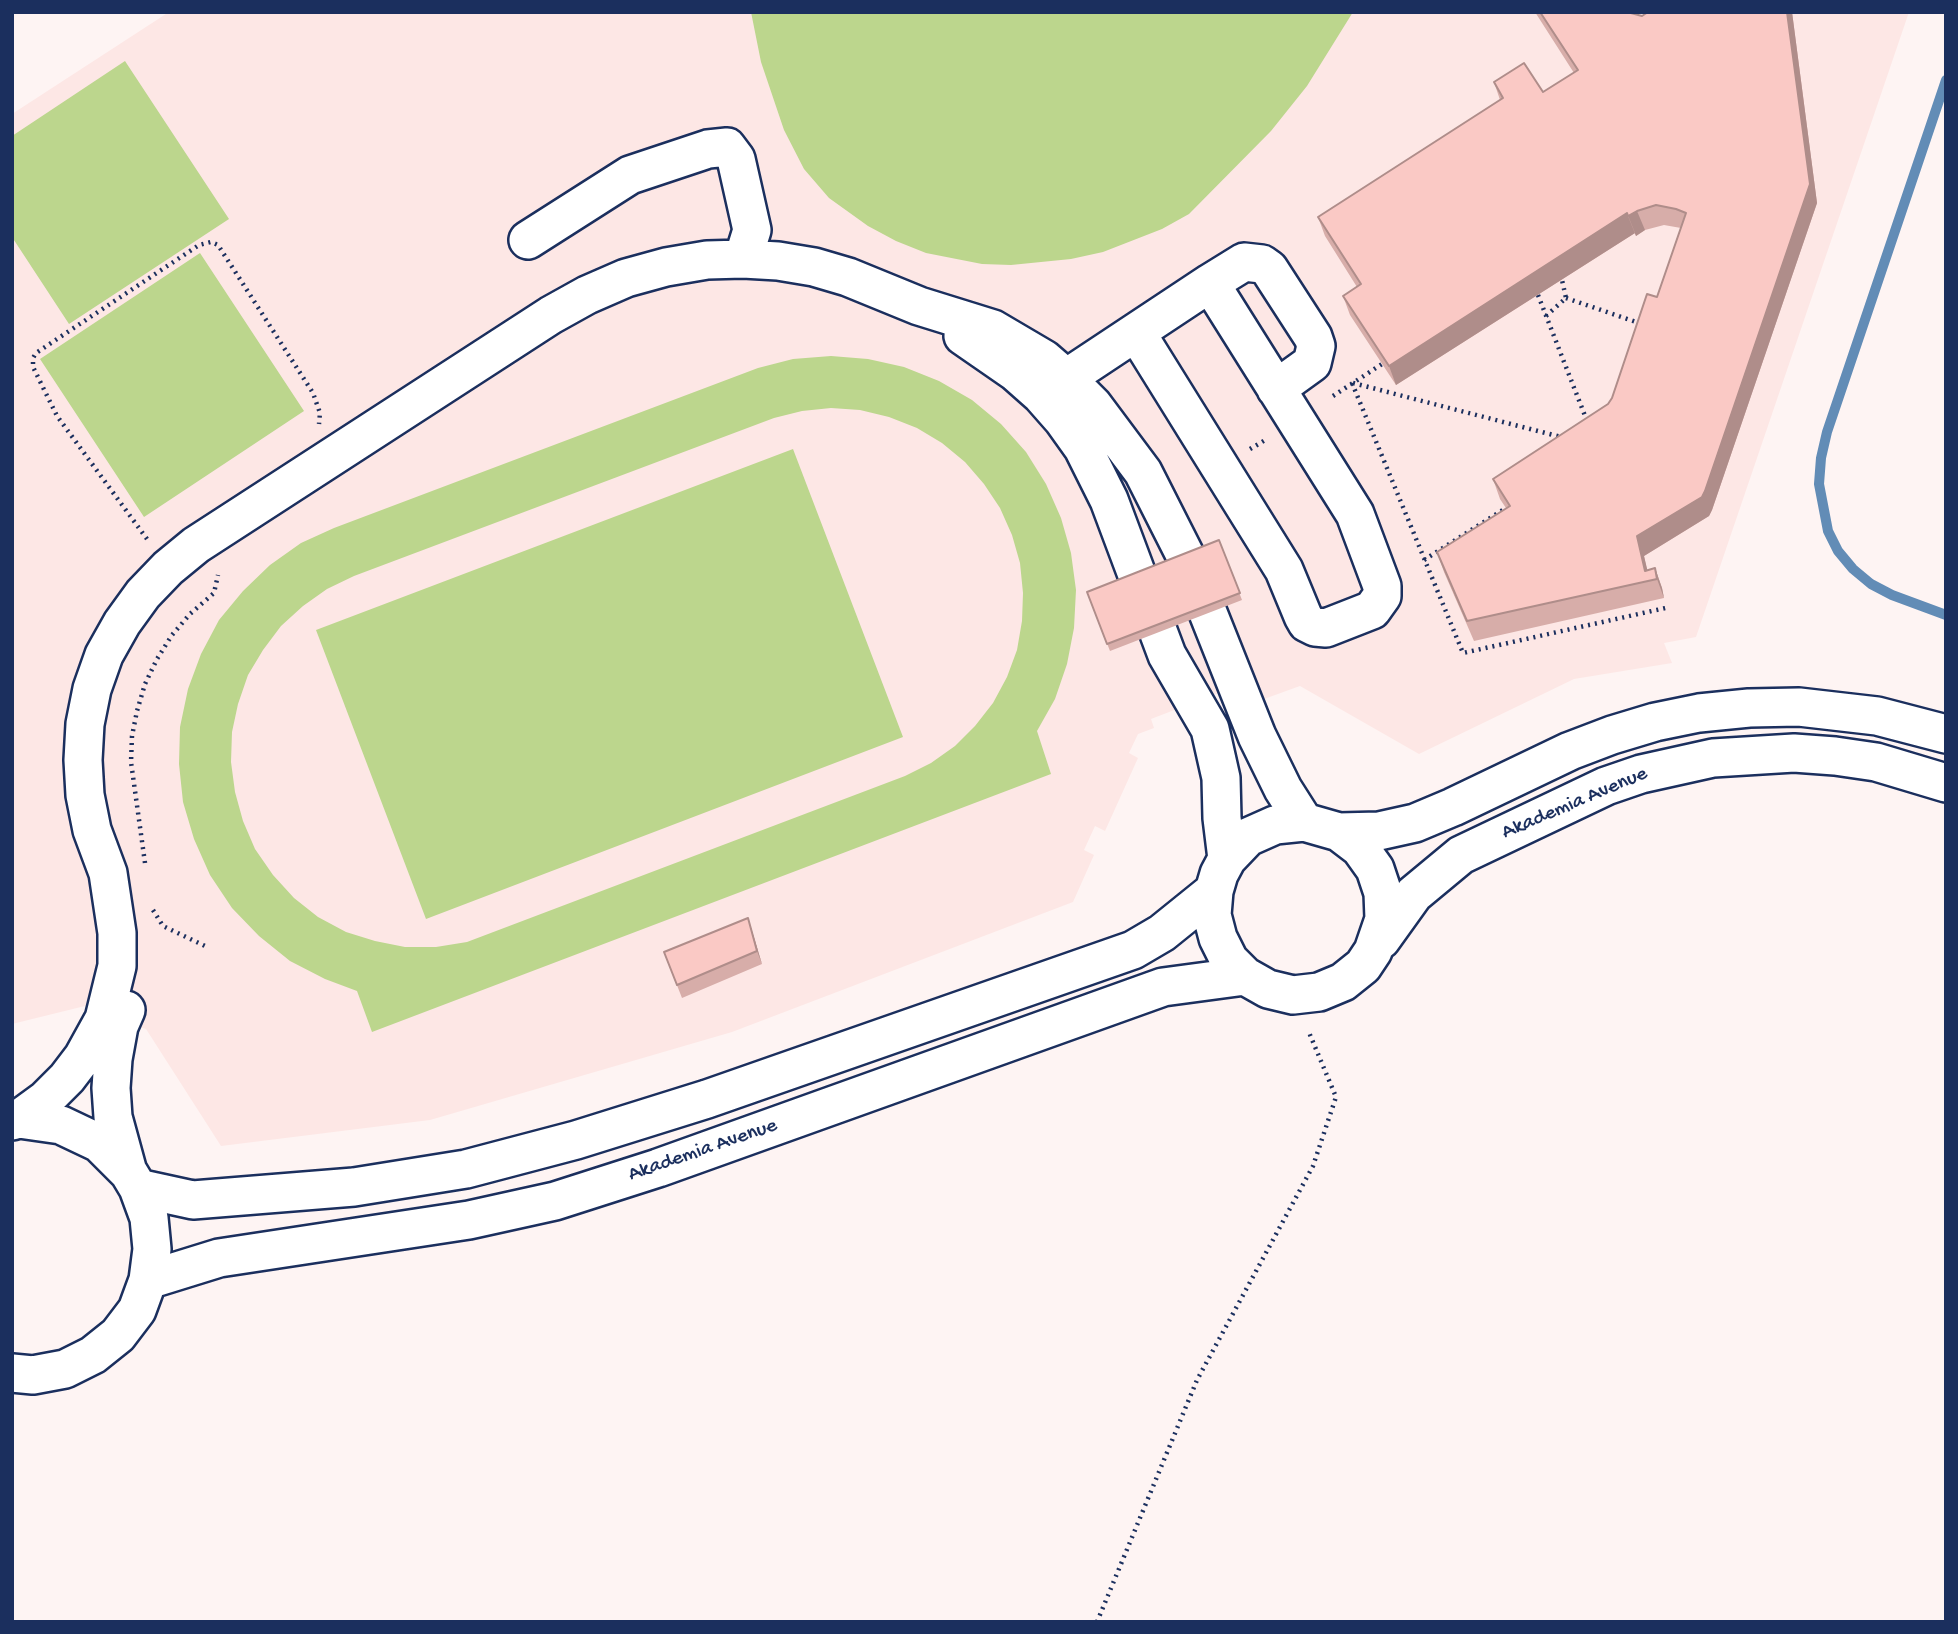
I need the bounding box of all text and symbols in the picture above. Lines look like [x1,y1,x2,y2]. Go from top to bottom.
street label: Akademia Avenue [1498,762,1652,846]
street label: Akademia Avenue [625,1114,781,1188]

